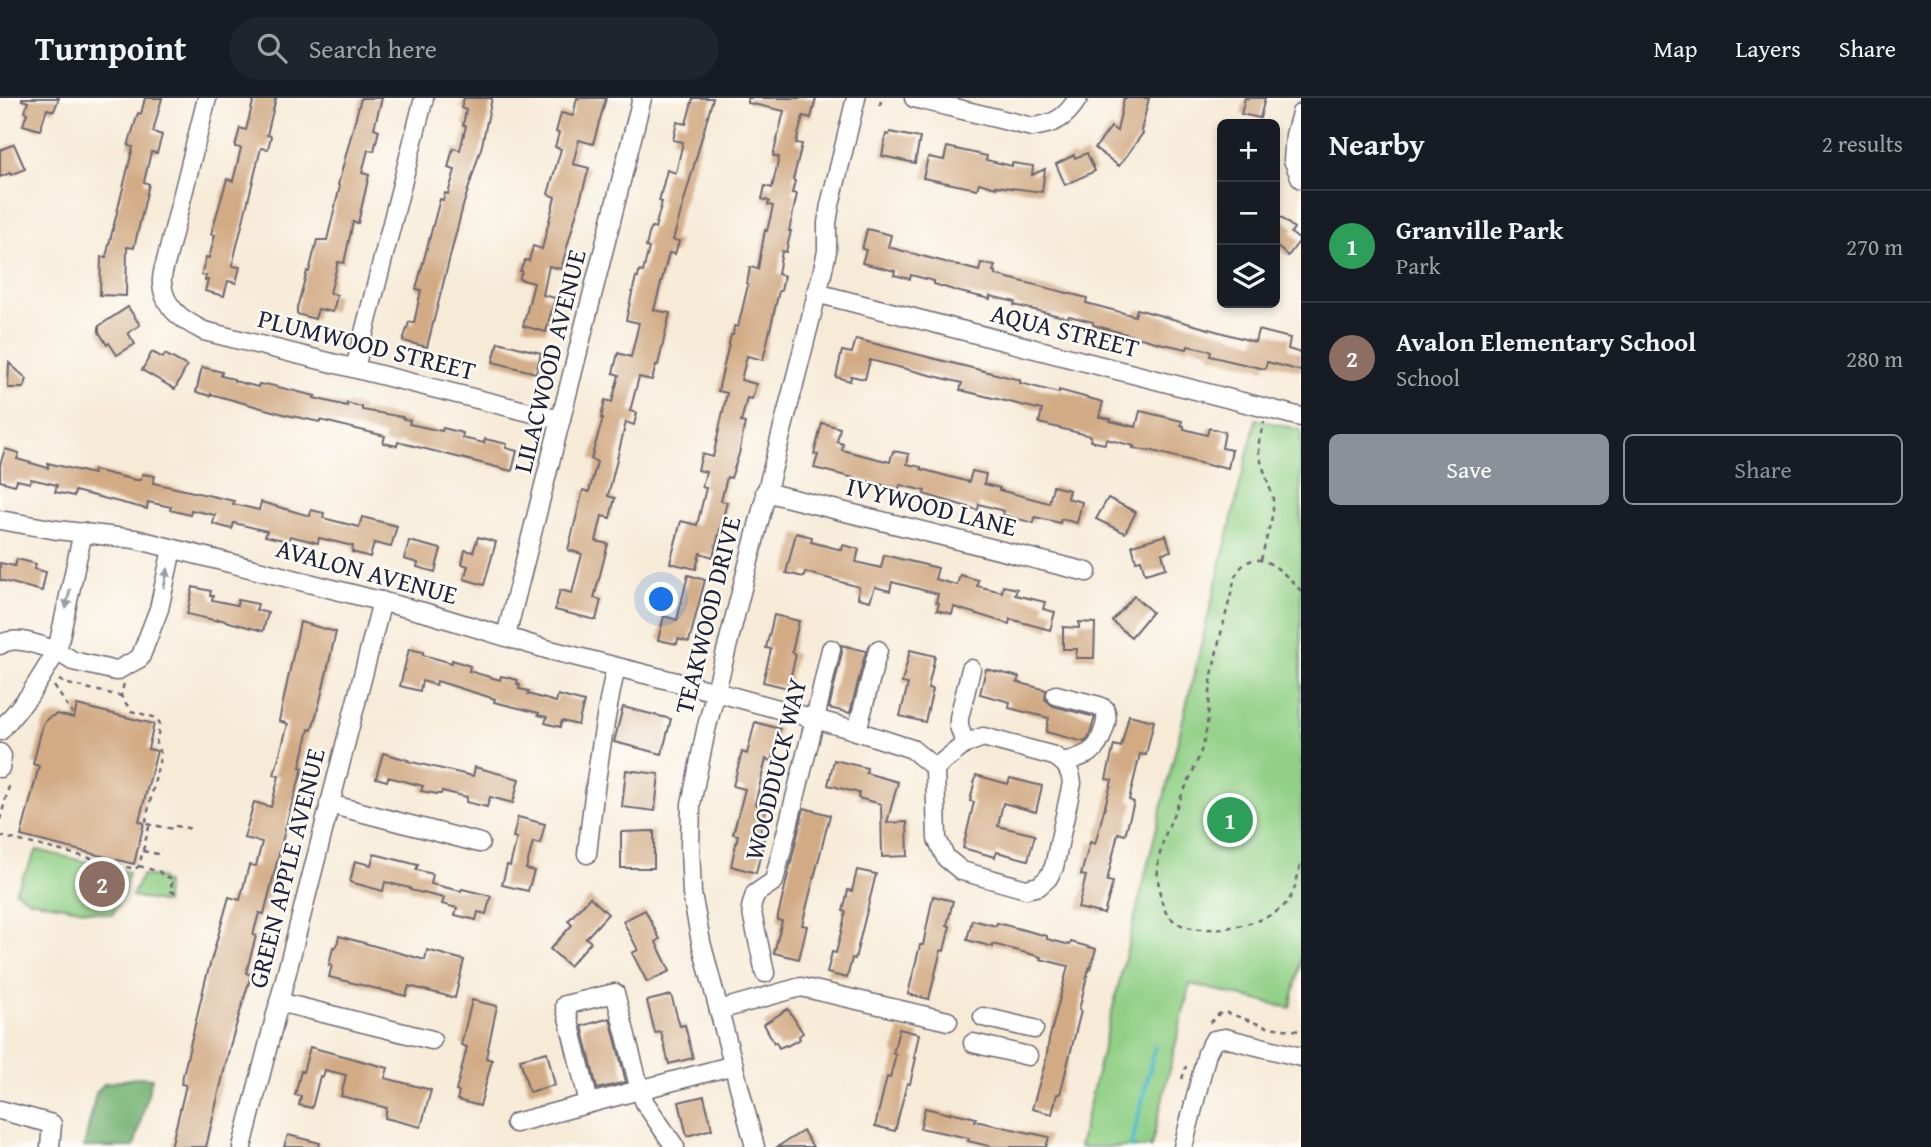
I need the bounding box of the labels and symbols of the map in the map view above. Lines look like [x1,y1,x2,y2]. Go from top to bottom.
street label: LILACWOOD AVENUE [502,245,596,477]
street label: AQUA STREET [987,293,1144,367]
street label: PLUMWOOD STREET [254,298,480,390]
street label: IVYWOOD LANE [843,466,1021,546]
street label: TEAKWOOD DRIVE [664,512,750,718]
street label: AVALON AVENUE [272,528,462,614]
one-way arrow [160,567,171,589]
your location [644,582,678,616]
one-way arrow [62,588,73,610]
street label: WOODDUCK WAY [734,674,817,864]
street label: GREEN APPLE AVENUE [237,744,335,992]
pin: 1 [1207,794,1253,846]
pin: 2 [79,858,125,910]

